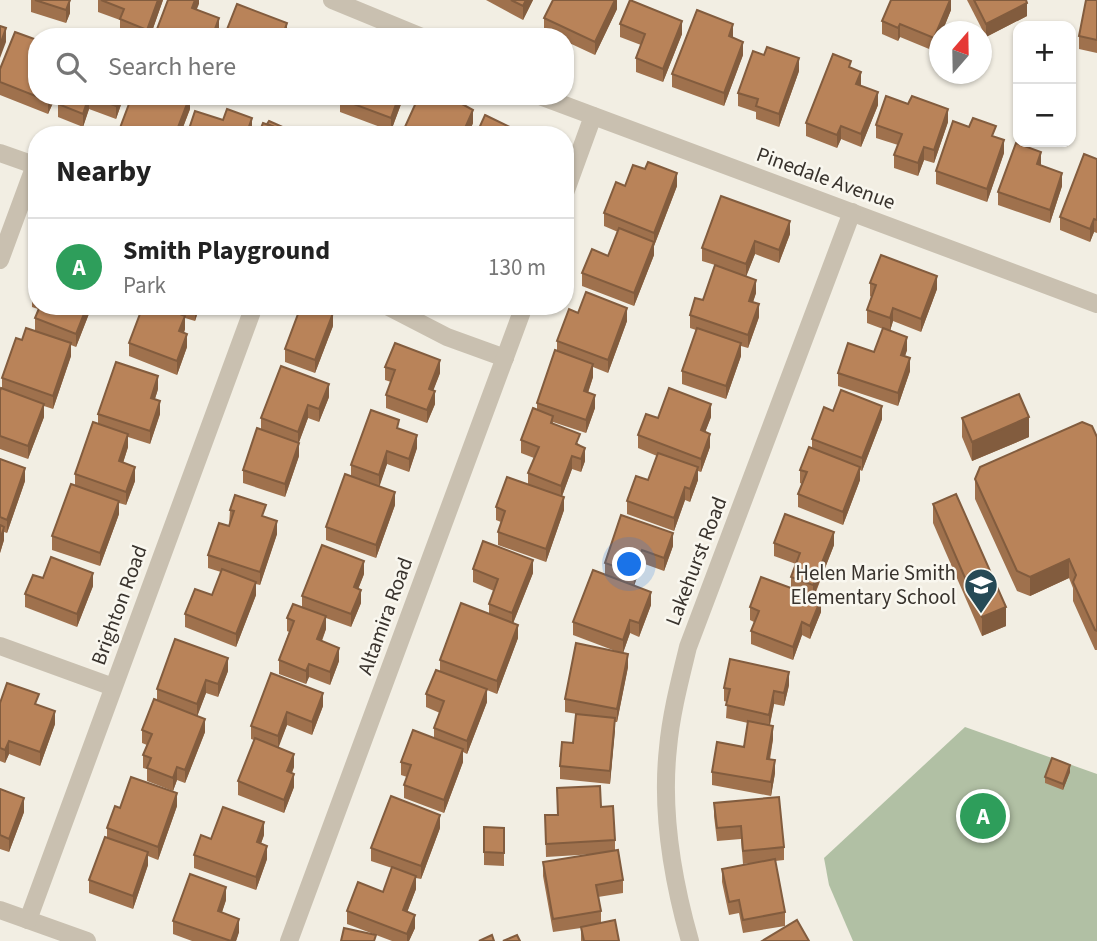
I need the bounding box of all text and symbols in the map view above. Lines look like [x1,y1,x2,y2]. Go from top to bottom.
north arrow [929,21,992,84]
map controls [1013,21,1076,147]
button: + [1013,21,1076,84]
search box [28,28,574,105]
icon: search [52,48,90,86]
text: Search here [108,48,236,85]
button: − [1013,84,1076,147]
street label: Pinedale Avenue [752,139,900,217]
text: Nearby [56,150,151,193]
text: Smith Playground [123,232,330,269]
text: A [72,251,86,284]
text: 130 m [488,251,546,284]
text: Park [123,269,166,302]
street label: Lakehurst Road [658,492,734,630]
street label: Brighton Road [83,541,155,669]
your location [612,547,646,581]
street label: Altamira Road [350,553,420,679]
place label: Helen Marie Smith Elementary School [790,558,956,612]
school or university icon: Helen Marie Smith Elementary School [962,566,1000,615]
pin: A [960,790,1006,842]

